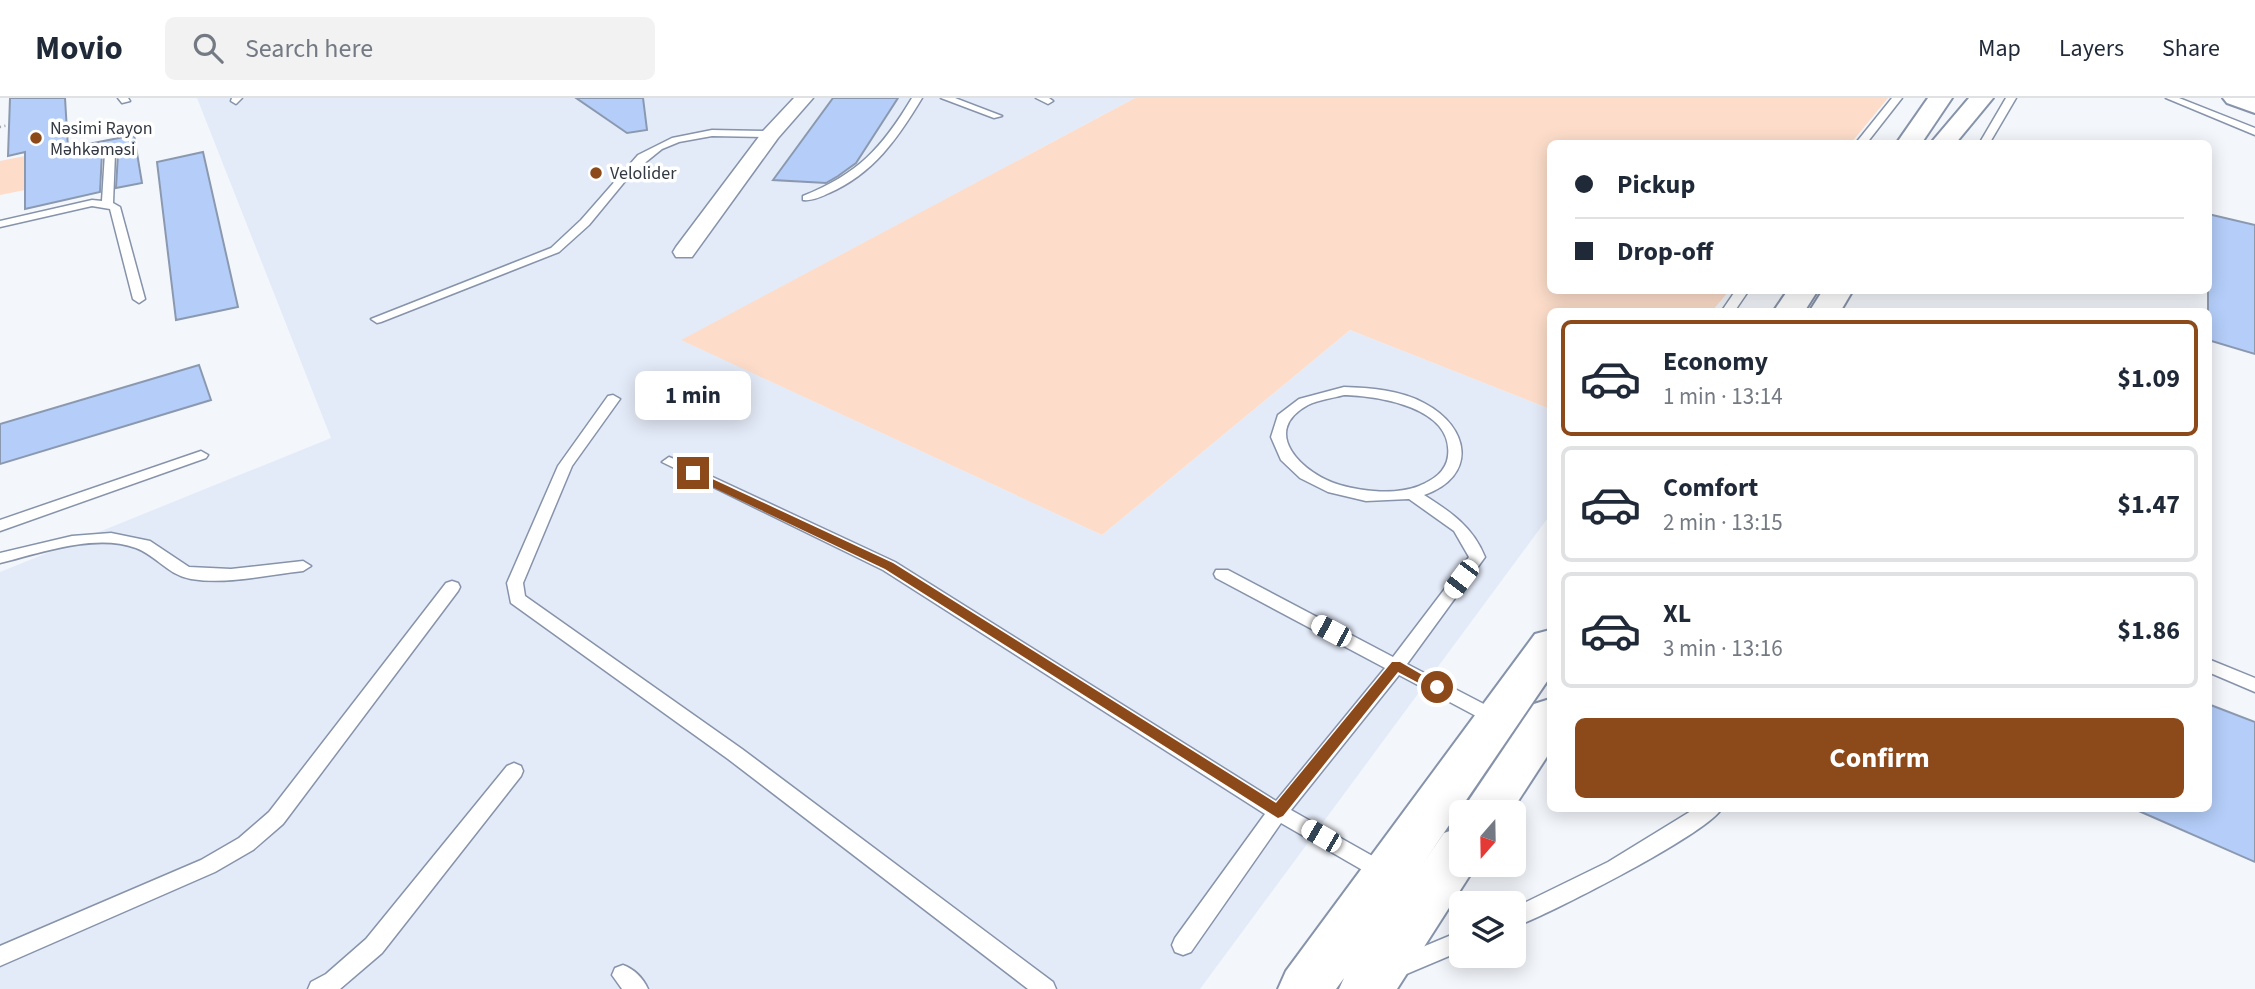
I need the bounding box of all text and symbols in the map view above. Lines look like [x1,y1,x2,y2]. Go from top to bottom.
search box [165,17,655,80]
text: Movio [35,25,123,72]
icon: search [189,29,227,67]
text: Search here [245,30,373,67]
text: Map [1978,31,2021,66]
text: Layers [2059,31,2124,66]
text: Share [2162,31,2220,66]
place label: Nəsimi Rayon Məhkəməsi [50,116,153,162]
marker: Nəsimi Rayon Məhkəməsi [28,130,44,146]
place label: Velolider [610,161,677,186]
marker: Velolider [588,165,604,181]
text: Pickup [1617,166,1695,203]
text: Drop-off [1617,233,1713,270]
text: Economy [1663,343,1768,380]
icon: car [1579,347,1642,410]
text: $1.09 [2117,360,2180,397]
callout: 1 min [635,372,751,420]
text: 1 min [665,379,721,412]
text: 1 min · 13:14 [1663,380,1783,413]
route end [677,457,709,489]
text: Comfort [1663,469,1758,506]
icon: car [1579,473,1642,536]
text: $1.47 [2117,486,2180,523]
text: 2 min · 13:15 [1663,506,1783,539]
car [1440,556,1483,602]
text: XL [1663,595,1691,632]
icon: car [1579,599,1642,662]
car [1308,612,1355,650]
text: $1.86 [2117,612,2180,649]
text: 3 min · 13:16 [1663,632,1783,665]
route start [1421,671,1453,703]
button: Confirm [1575,718,2184,798]
north arrow [1449,800,1526,877]
map controls [1449,800,1526,968]
car [1298,816,1345,856]
button: layers [1449,891,1526,968]

